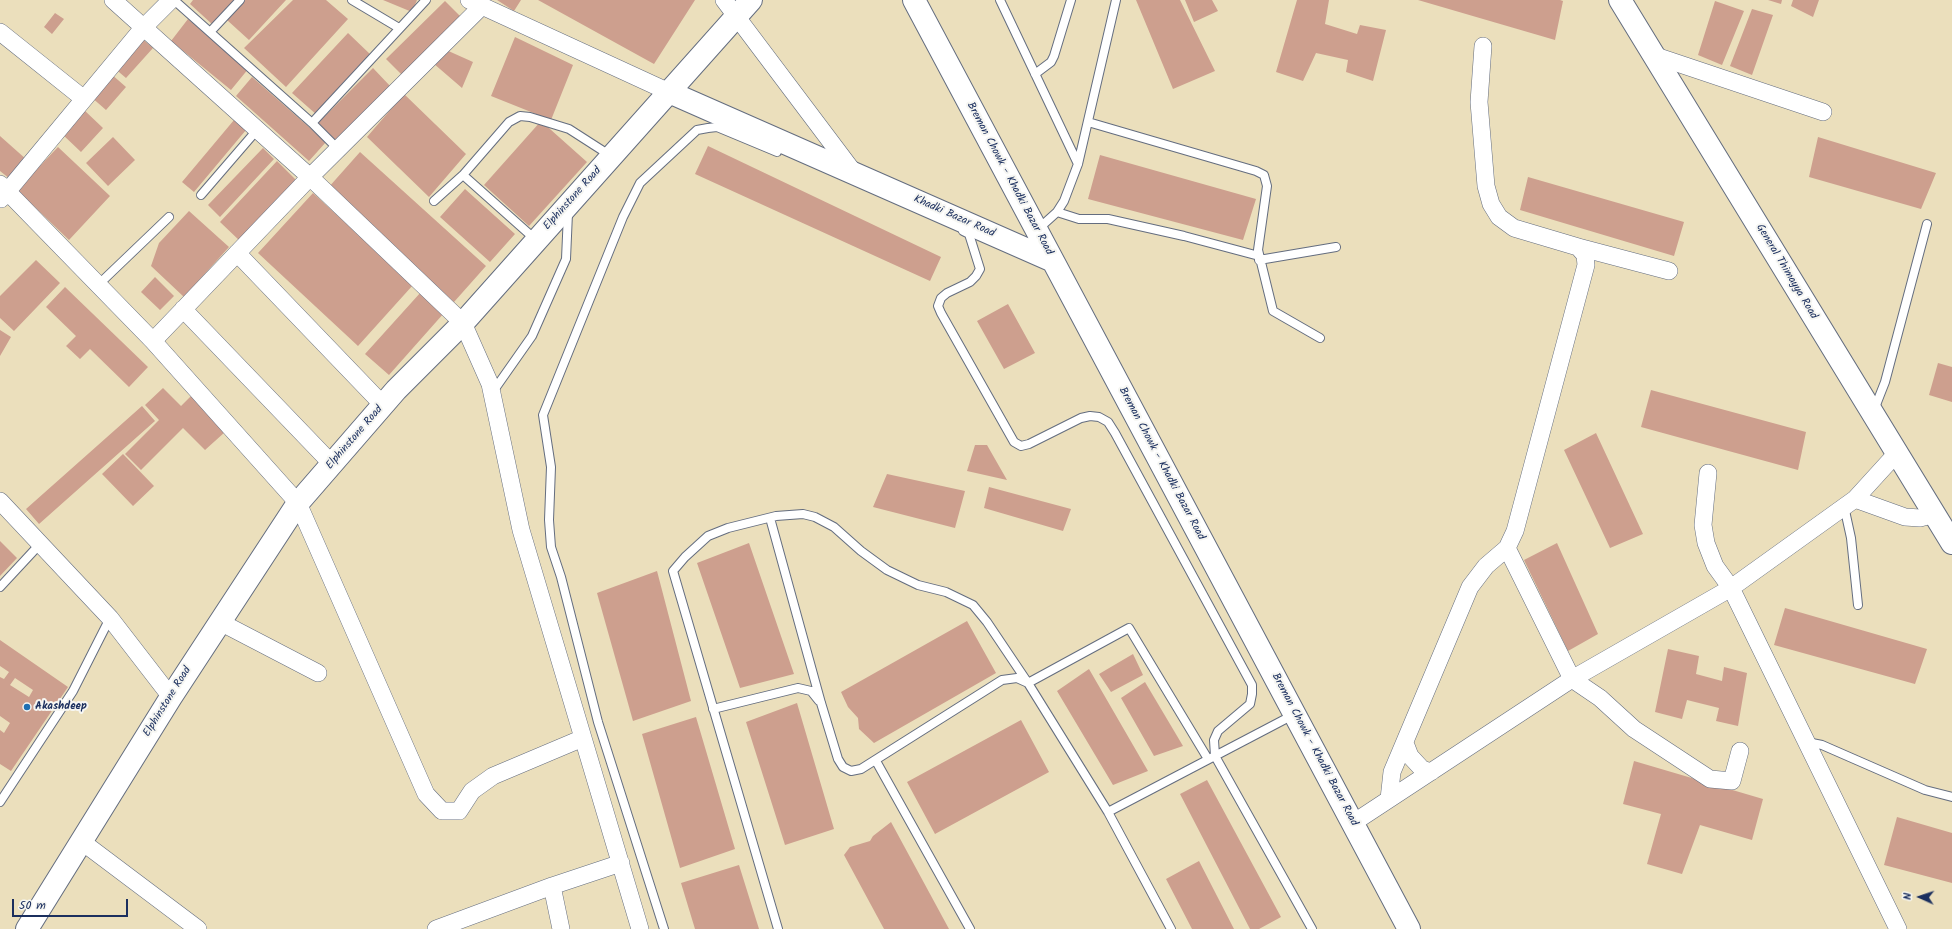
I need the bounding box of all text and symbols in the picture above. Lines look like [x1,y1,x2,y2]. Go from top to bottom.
street label: Breman Chowk - Khadki Bazar Road [963,100,1055,258]
street label: Elphinstone Road [541,165,605,233]
street label: Khadki Bazar Road [911,193,997,241]
street label: General Thimayya Road [1752,222,1820,322]
street label: Breman Chowk - Khadki Bazar Road [1115,385,1207,543]
street label: Elphinstone Road [324,403,386,473]
street label: Elphinstone Road [141,665,195,739]
street label: Breman Chowk - Khadki Bazar Road [1268,671,1360,829]
place label: Akashdeep [35,700,87,714]
marker: Akashdeep [22,702,32,712]
north arrow [1900,877,1940,917]
scale bar [14,891,130,917]
text: N [1899,892,1917,900]
text: 50 m [19,896,46,915]

